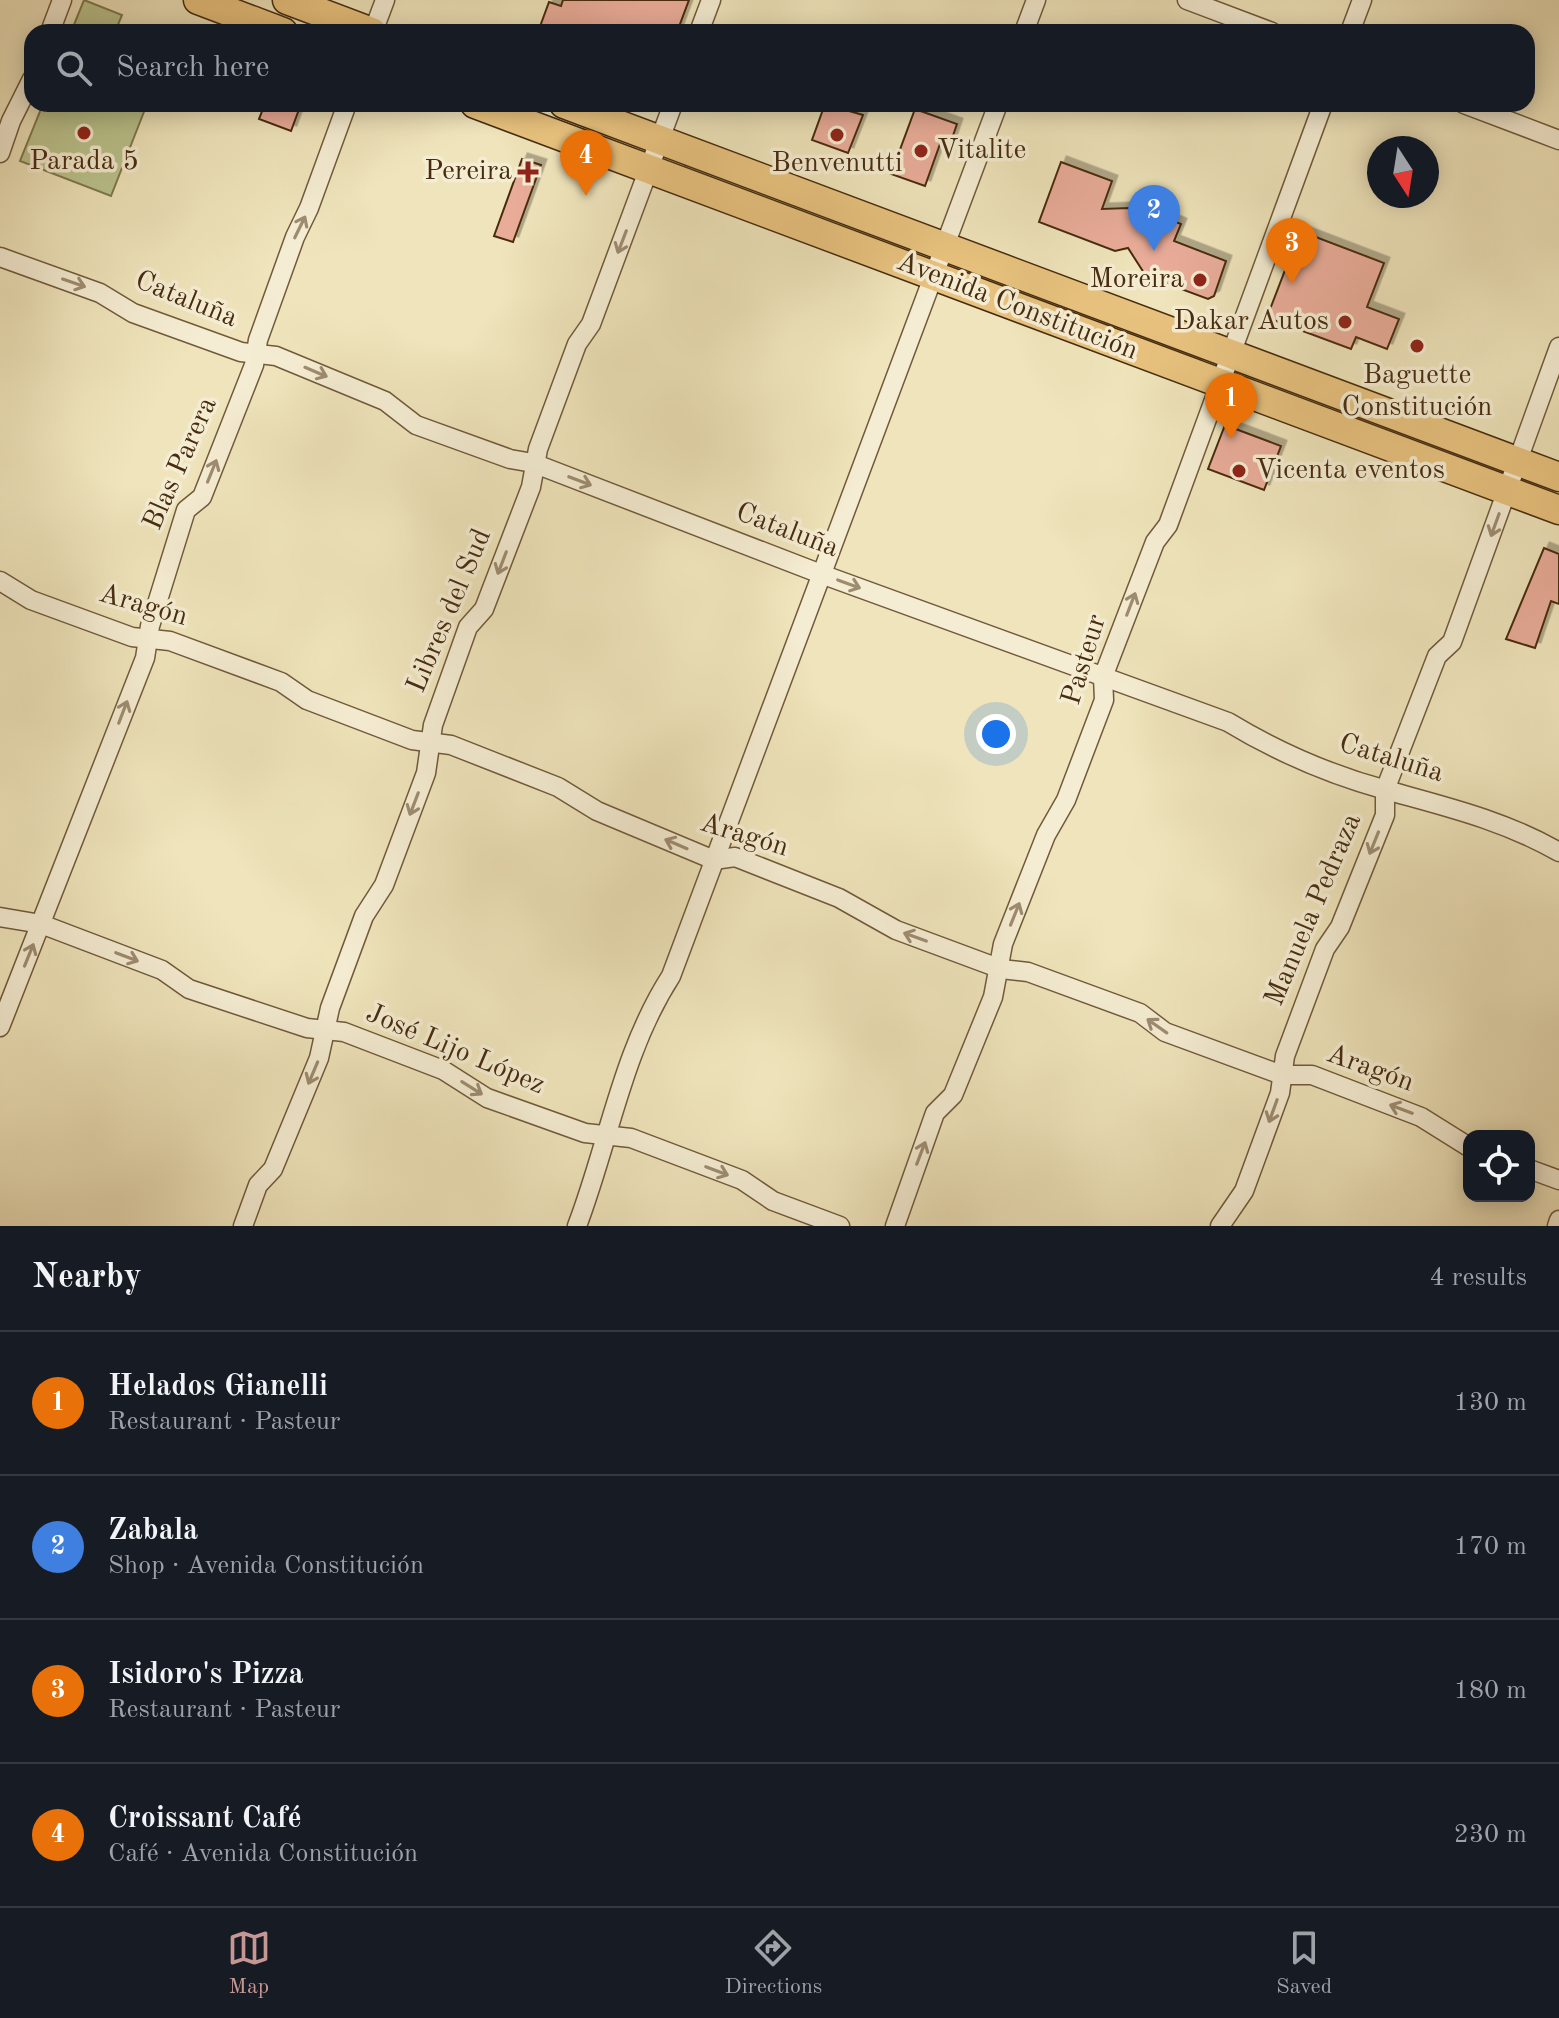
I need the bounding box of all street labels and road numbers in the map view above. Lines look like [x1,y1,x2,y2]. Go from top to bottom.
street label: Avenida Constitución [893,248,1141,366]
street label: Cataluña [131,267,241,333]
street label: Blas Parera [139,393,223,535]
street label: Cataluña [732,499,842,563]
street label: Libres del Sud [403,525,497,697]
street label: Aragón [95,580,191,632]
street label: Pasteur [1058,611,1112,709]
street label: Cataluña [1335,730,1447,788]
street label: Aragón [696,809,792,863]
street label: Manuela Pedraza [1261,810,1367,1010]
street label: José Lijo López [362,1000,548,1100]
street label: Aragón [1323,1040,1417,1098]

